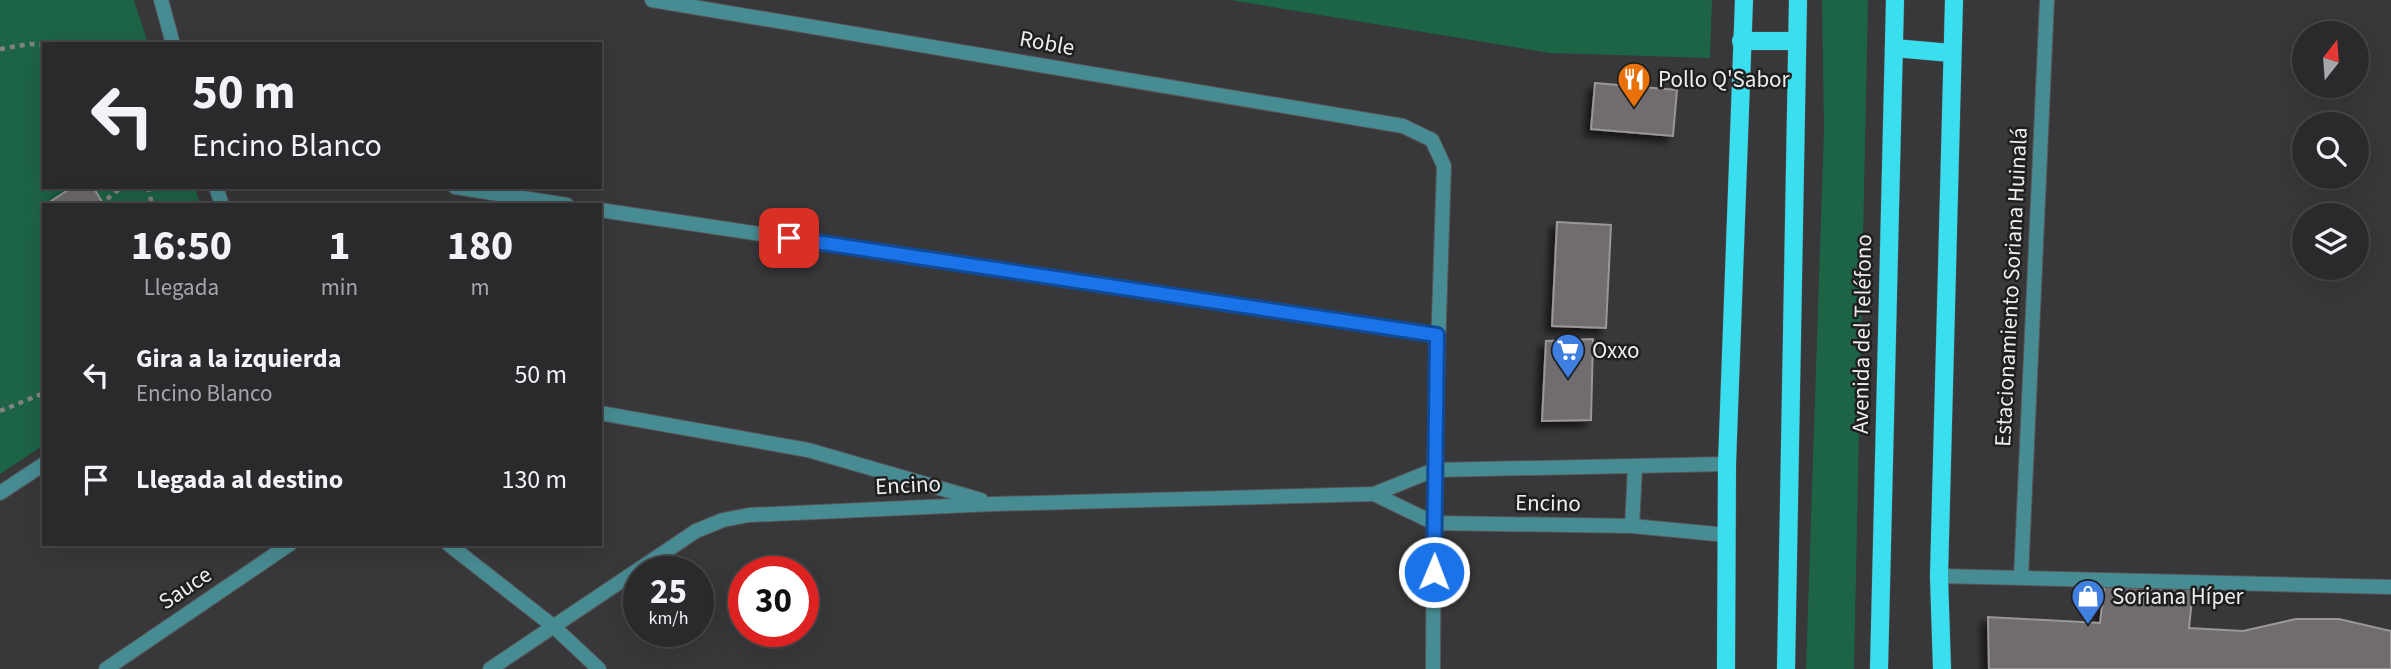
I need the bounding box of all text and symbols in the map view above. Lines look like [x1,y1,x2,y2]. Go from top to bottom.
north arrow [2292,21,2370,98]
map controls [2292,21,2369,280]
street label: Roble [1017,22,1077,64]
text: 50 m [192,58,296,128]
restaurant icon: Pollo Q'Sabor [1615,60,1653,109]
place label: Pollo Q'Sabor [1658,63,1791,96]
icon: left [77,70,168,161]
button: search [2292,112,2369,189]
text: Encino Blanco [192,123,382,169]
street label: Estacionamiento Soriana Huinalá [1986,126,2036,448]
button: layers [2292,203,2369,280]
pin [759,208,819,268]
text: 16:50 [131,216,232,276]
text: 1 [328,216,350,276]
text: 180 [447,216,513,276]
icon: arrive [770,219,808,257]
street label: Avenida del Teléfono [1844,234,1880,434]
text: Llegada [144,271,219,304]
text: min [321,271,358,304]
text: m [470,271,490,304]
supermarket icon: Oxxo [1549,331,1587,380]
place label: Oxxo [1592,334,1640,367]
text: Gira a la izquierda [136,340,341,377]
icon: left [77,356,115,394]
text: 50 m [514,356,567,393]
text: Encino Blanco [136,377,273,410]
icon: arrive [77,461,115,499]
text: Llegada al destino [136,461,343,498]
text: 130 m [501,461,567,498]
street label: Encino [874,467,942,503]
street label: Encino [1515,486,1581,520]
position arrow [1397,535,1471,609]
speed limit sign: 30 [728,556,819,647]
street label: Sauce [152,558,218,618]
text: 25 [650,567,687,617]
shop icon: Soriana Híper [2069,577,2107,626]
place label: Soriana Híper [2112,580,2245,613]
text: km/h [649,606,688,631]

